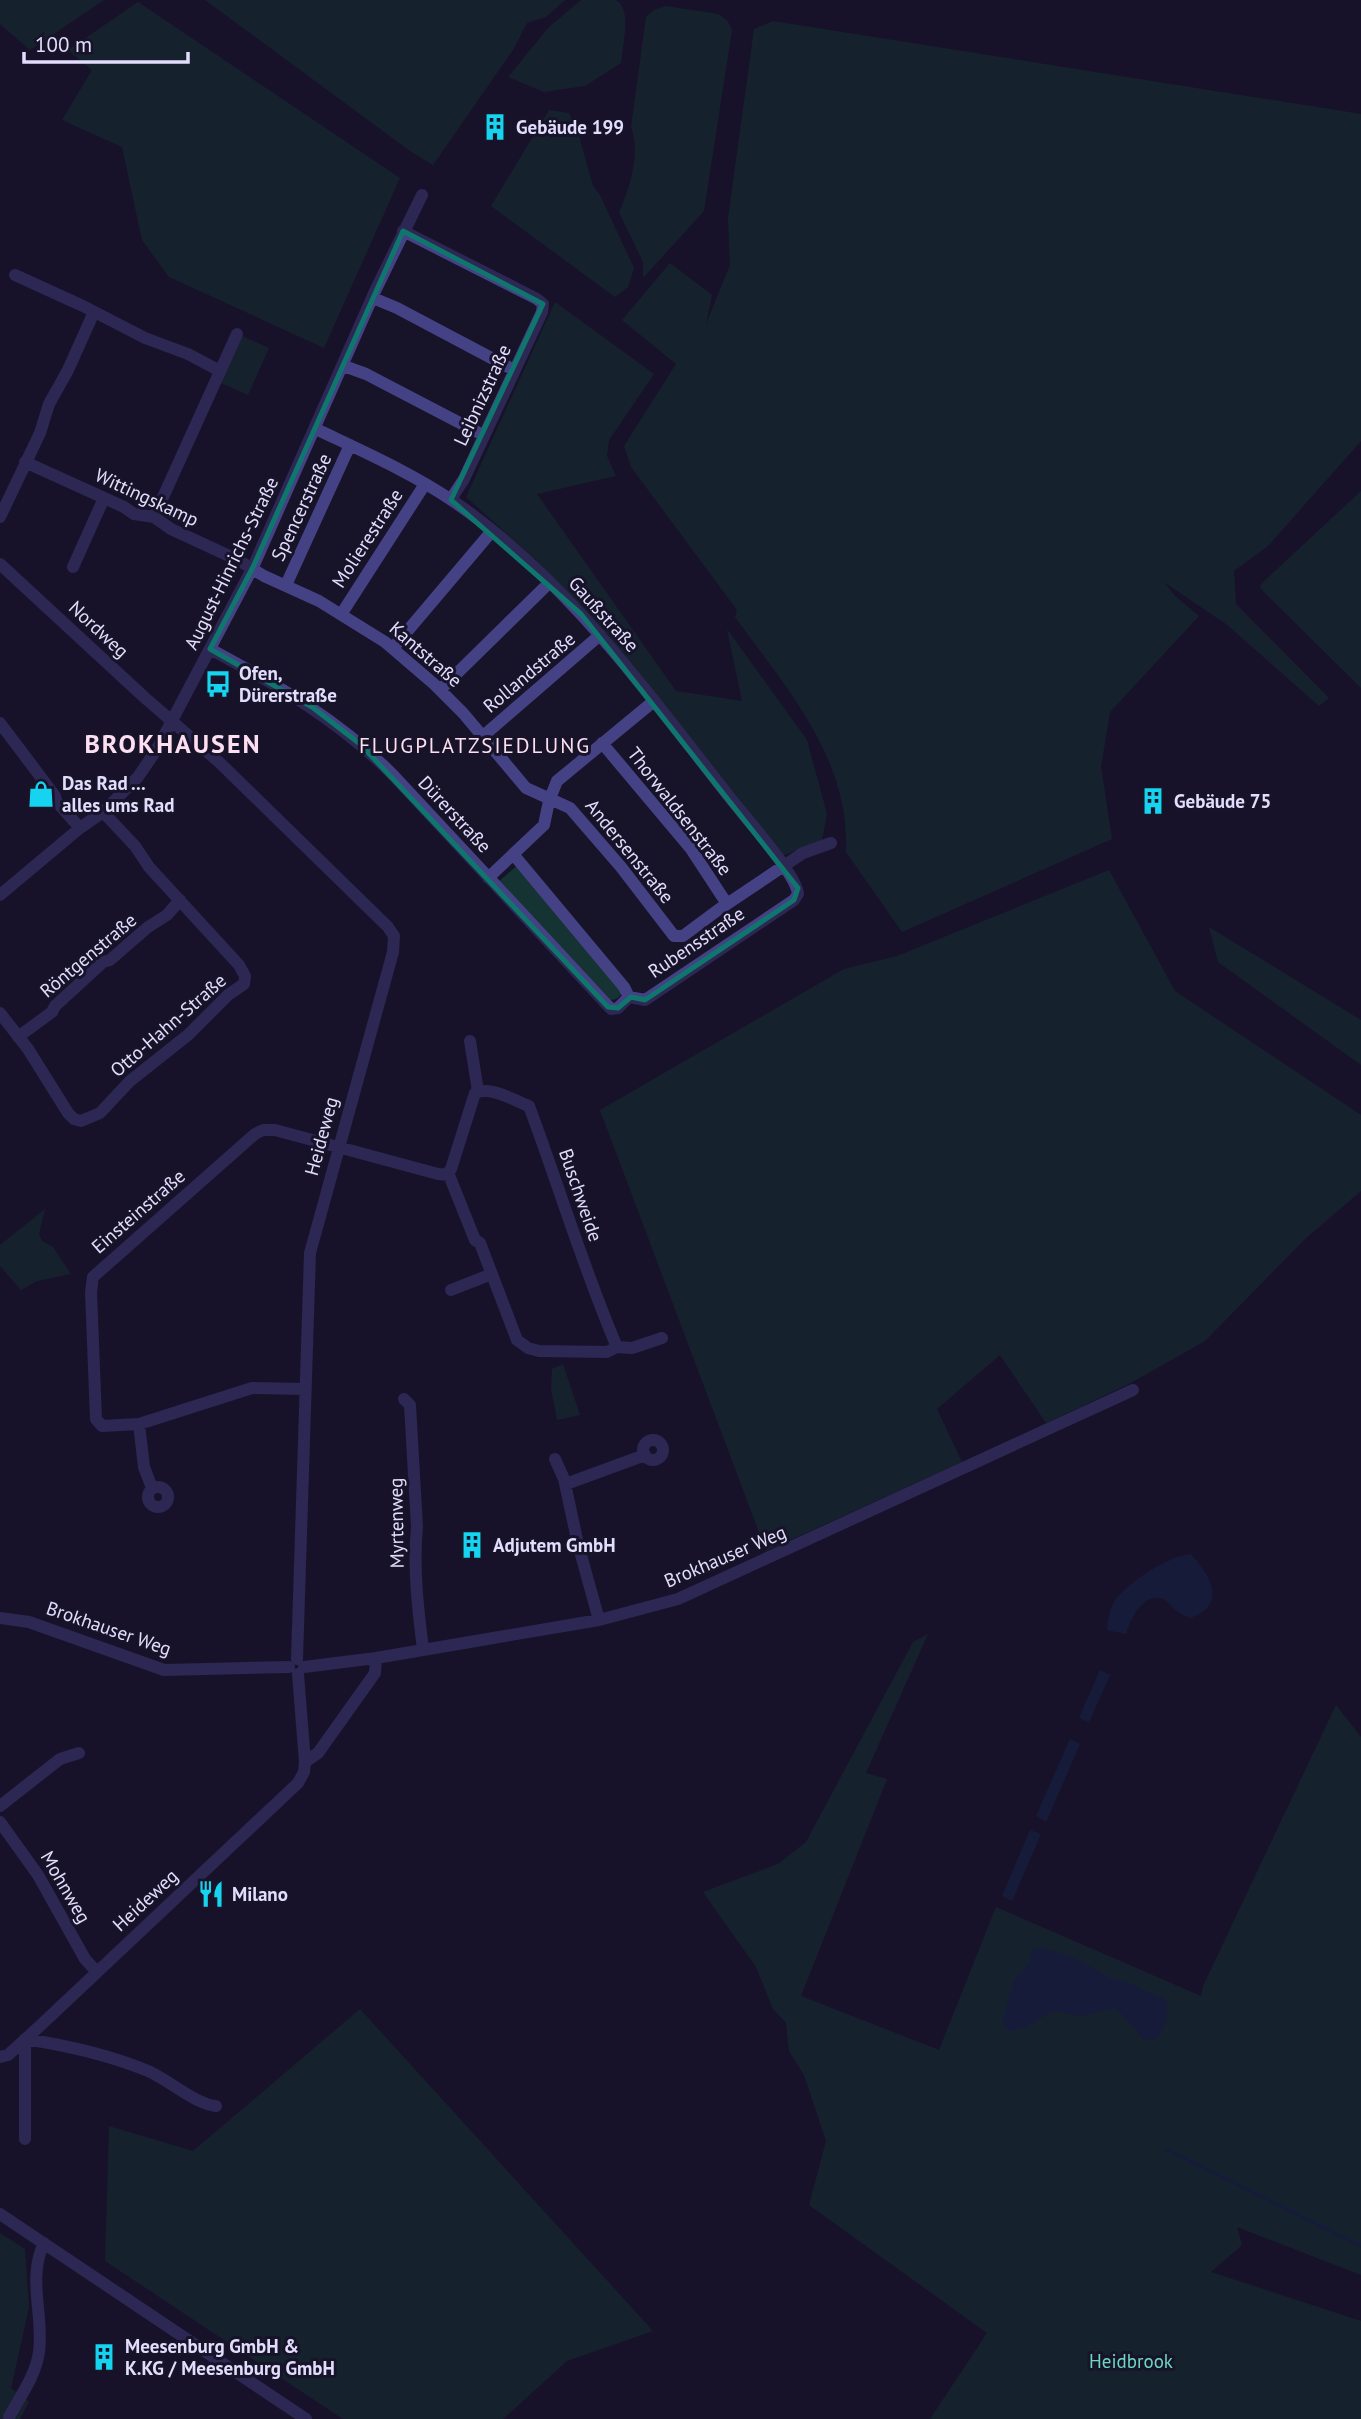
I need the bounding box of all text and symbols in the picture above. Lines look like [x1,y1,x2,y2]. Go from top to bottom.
scale bar [24,21,189,65]
text: 100 m [35,31,92,58]
building icon: Gebäude 199 [480,112,510,142]
place label: Gebäude 199 [516,115,624,139]
street label: Leibnizstraße [448,341,516,449]
street label: Spencerstraße [266,449,336,565]
street label: Wittingskamp [91,463,203,531]
street label: August-Hinrichs-Straße [179,473,283,653]
street label: Molierestraße [326,484,408,592]
street label: Gaußstraße [564,571,644,657]
street label: Nordweg [64,595,134,663]
street label: Kantstraße [385,616,467,692]
street label: Rollandstraße [478,627,580,717]
place label: Ofen, Dürerstraße [239,661,337,707]
bus stop icon: Ofen, Dürerstraße [203,669,233,699]
district label: BROKHAUSEN [84,727,262,760]
district label: FLUGPLATZSIEDLUNG [359,732,591,759]
street label: Thorwaldsenstraße [623,742,737,880]
place label: Das Rad ... alles ums Rad [62,771,175,817]
street label: Dürerstraße [413,771,497,857]
shop icon: Das Rad ... alles ums Rad [26,779,56,809]
building icon: Gebäude 75 [1138,786,1168,816]
place label: Gebäude 75 [1174,789,1271,813]
street label: Andersenstraße [581,794,679,908]
street label: Rubensstraße [643,901,749,983]
street label: Röntgenstraße [35,908,141,1002]
street label: Otto-Hahn-Straße [105,968,231,1082]
street label: Heideweg [299,1094,343,1178]
street label: Buschweide [554,1145,608,1245]
street label: Einsteinstraße [86,1164,190,1258]
street label: Myrtenweg [383,1478,409,1568]
street label: Brokhauser Weg [660,1519,790,1593]
building icon: Adjutem GmbH [457,1530,487,1560]
place label: Adjutem GmbH [493,1533,616,1557]
street label: Brokhauser Weg [43,1595,175,1661]
street label: Mohnweg [36,1847,96,1927]
street label: Heideweg [107,1864,183,1936]
restaurant icon: Milano [196,1879,226,1909]
place label: Milano [232,1882,288,1906]
place label: Meesenburg GmbH & K.KG / Meesenburg GmbH [125,2334,335,2380]
building icon: Meesenburg GmbH & K.KG / Meesenburg GmbH [89,2342,119,2372]
park label: Heidbrook [1089,2349,1173,2373]

